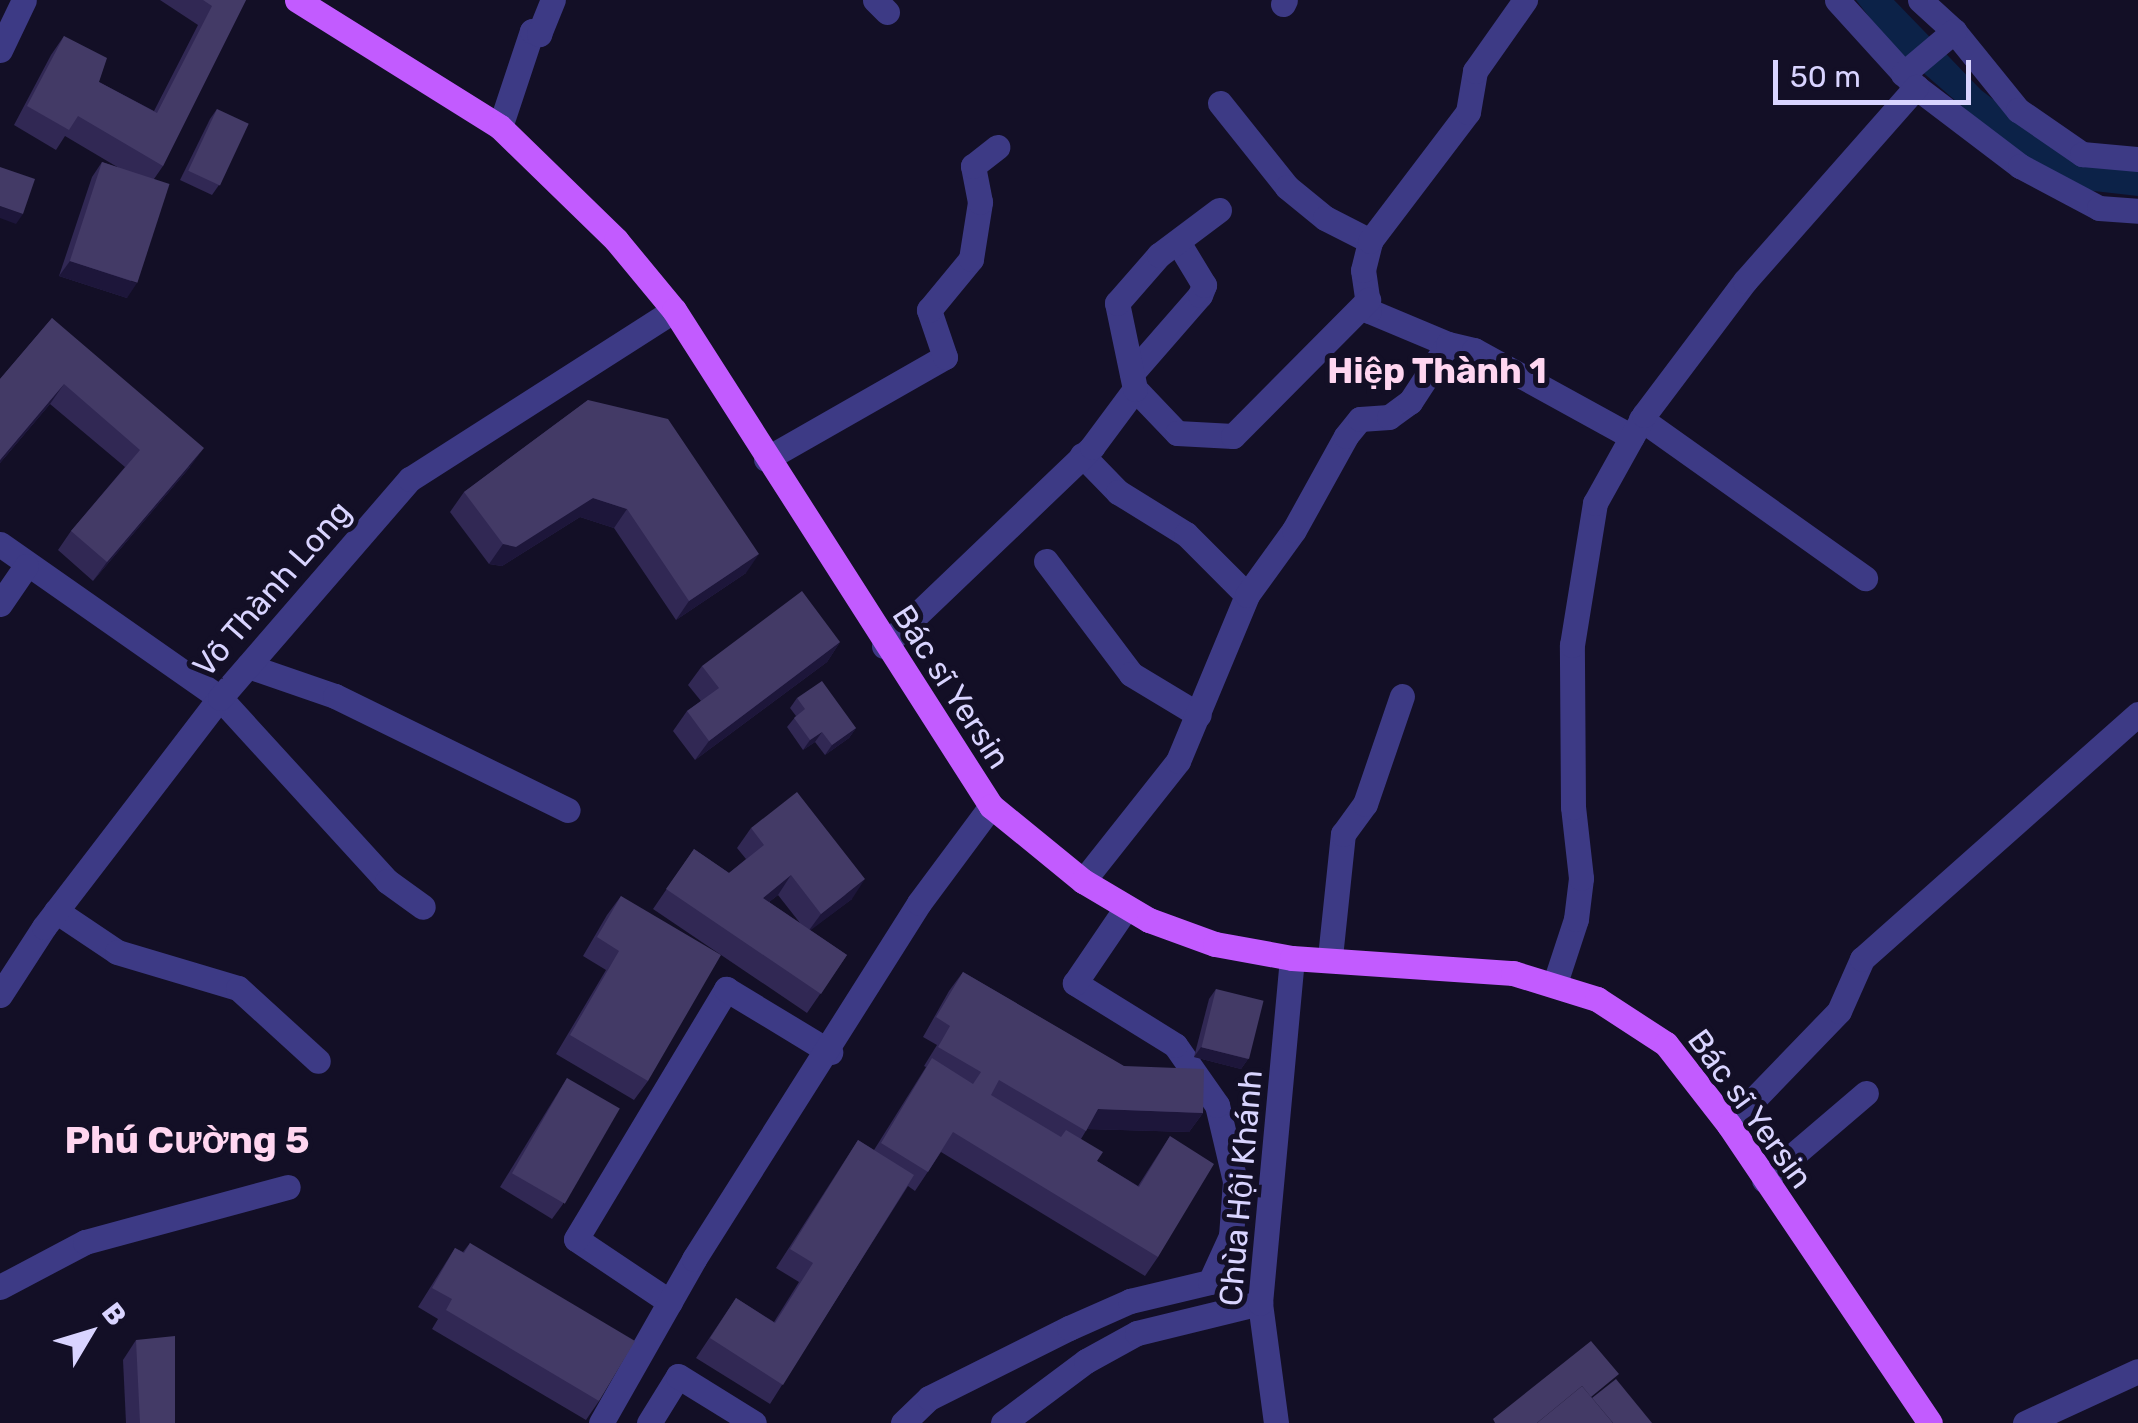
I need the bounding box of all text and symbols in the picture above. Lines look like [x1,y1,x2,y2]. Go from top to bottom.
scale bar [1778,40,1976,102]
text: 50 m [1790,59,1861,95]
district label: Hiệp Thành 1 [1327,350,1547,392]
street label: Võ Thành Long [185,493,359,685]
street label: Bác sĩ Yersin [884,598,1018,776]
street label: Bác sĩ Yersin [1679,1022,1821,1196]
street label: Chùa Hội Khánh [1212,1068,1270,1308]
district label: Phú Cường 5 [64,1118,310,1164]
north arrow [40,1283,140,1383]
text: B [95,1296,133,1332]

